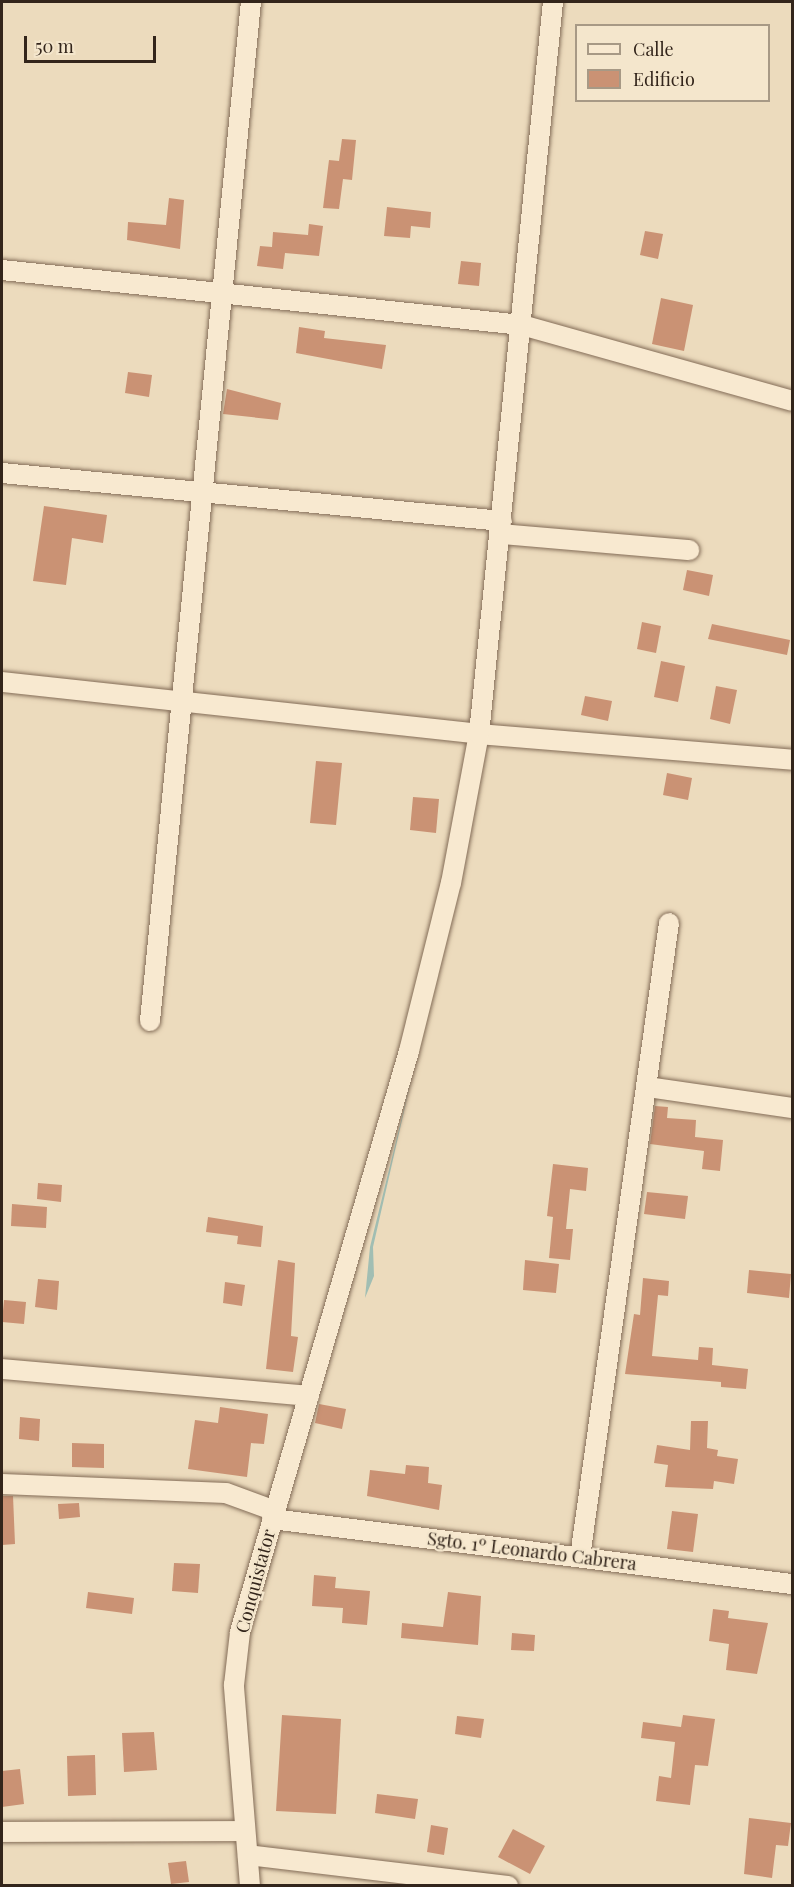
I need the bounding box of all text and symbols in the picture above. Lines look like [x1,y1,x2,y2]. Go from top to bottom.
scale bar [27,24,159,62]
legend [575,24,770,102]
text: 50 m [35,34,74,58]
text: Calle [633,37,674,61]
text: Edificio [633,67,695,91]
street label: Conquistator [231,1527,279,1635]
street label: Sgto. 1º Leonardo Cabrera [426,1527,638,1575]

